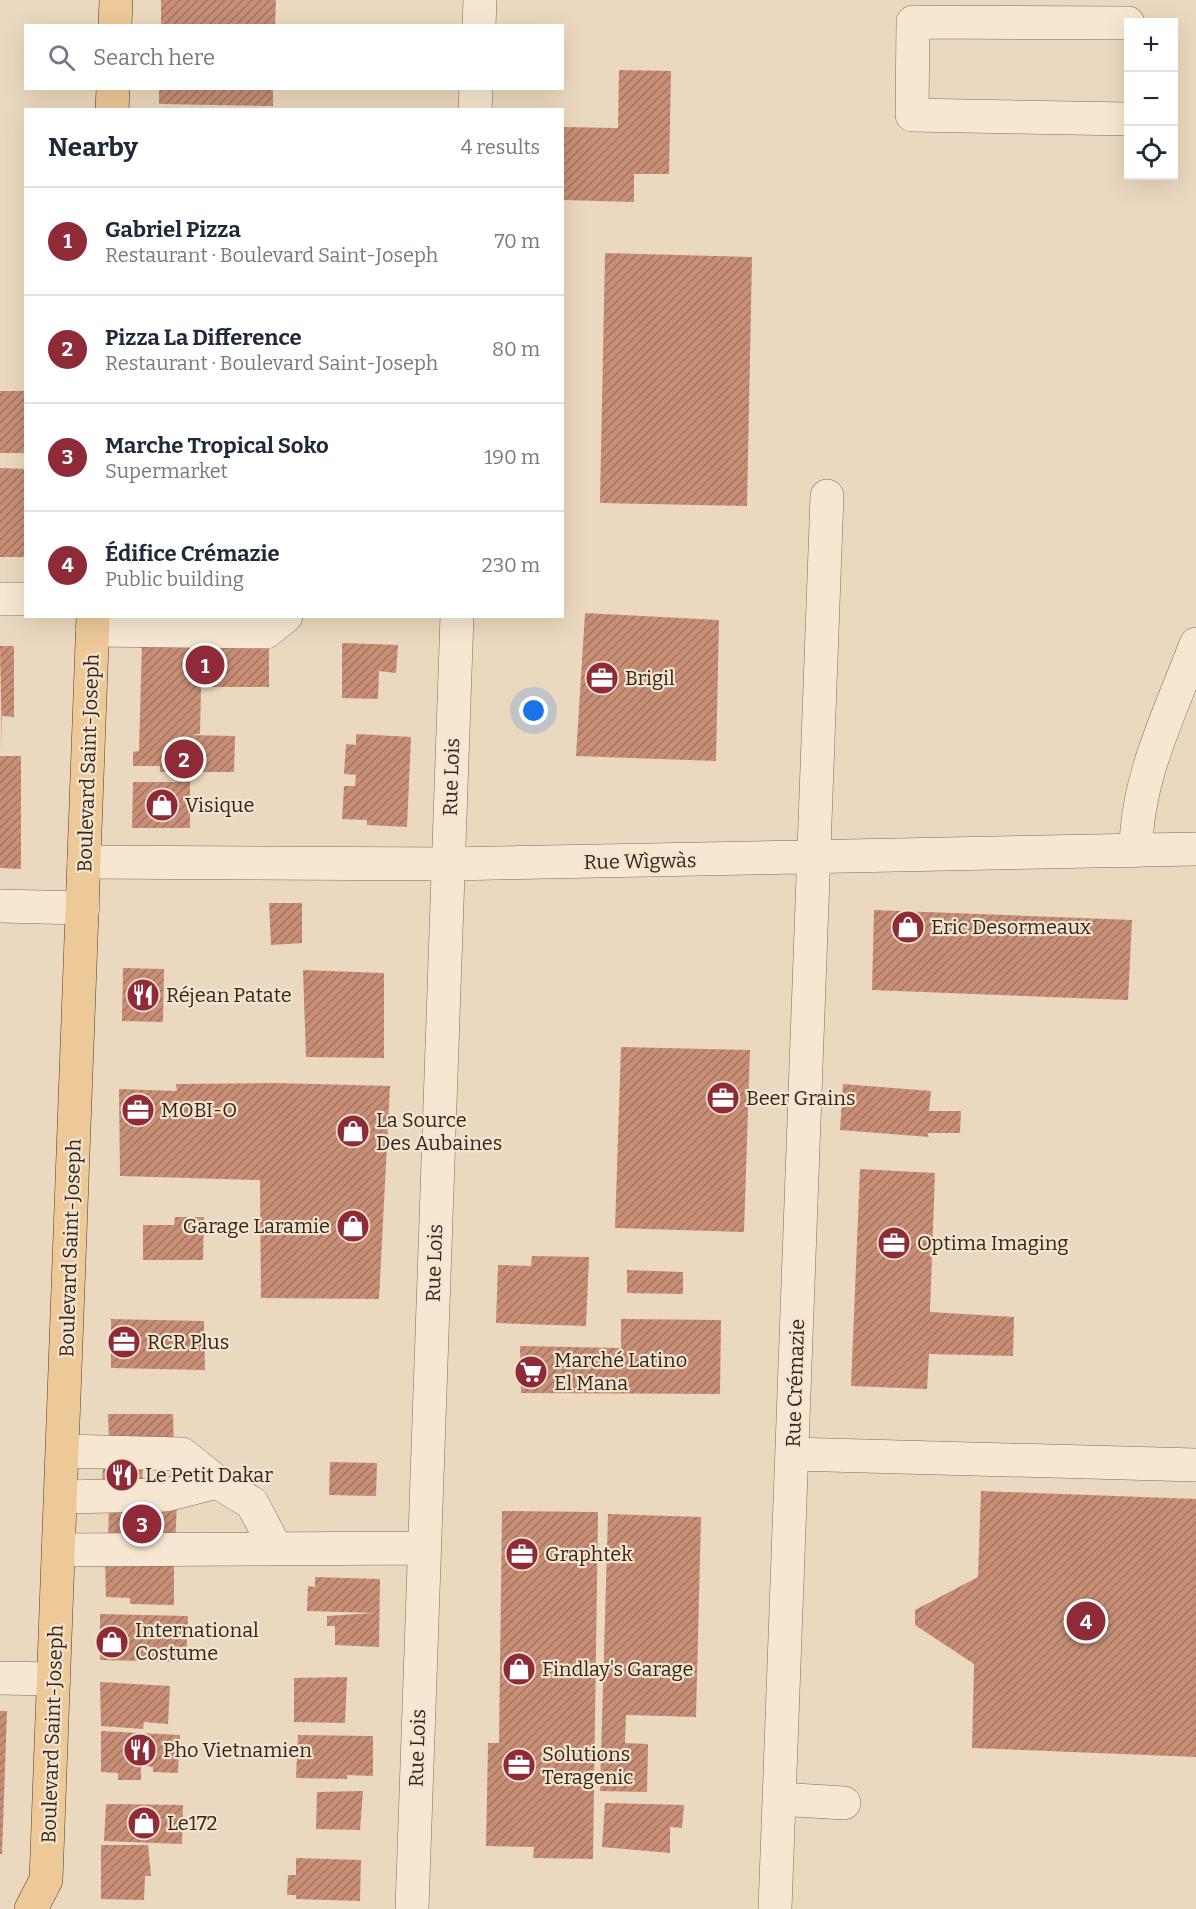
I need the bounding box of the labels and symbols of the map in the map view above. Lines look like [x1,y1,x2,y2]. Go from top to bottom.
pin: 1 [186,642,224,688]
street label: Boulevard Saint-Joseph [72,653,104,873]
office icon: Brigil [584,660,620,696]
place label: Brigil [625,666,675,690]
your location [519,696,548,725]
pin: 2 [164,736,204,782]
street label: Rue Lois [438,738,464,816]
shop icon: Visique [144,787,180,823]
place label: Visique [185,793,254,817]
street label: Rue Wìgwàs [583,848,697,874]
shop icon: Eric Desormeaux [890,909,926,945]
place label: Eric Desormeaux [931,915,1091,939]
restaurant icon: Réjean Patate [125,977,161,1013]
place label: Réjean Patate [166,983,292,1008]
office icon: Beer Grains [705,1080,741,1116]
place label: Beer Grains [746,1086,855,1110]
office icon: MOBI-O [120,1092,156,1128]
place label: MOBI-O [161,1098,237,1122]
place label: La Source Des Aubaines [376,1108,502,1155]
shop icon: La Source Des Aubaines [335,1113,371,1149]
street label: Boulevard Saint-Joseph [54,1138,86,1358]
shop icon: Garage Laramie [335,1208,371,1244]
place label: Garage Laramie [183,1214,330,1238]
street label: Rue Lois [421,1224,447,1302]
office icon: Optima Imaging [876,1225,912,1261]
place label: Optima Imaging [917,1231,1068,1255]
street label: Rue Crémazie [781,1318,809,1448]
office icon: RCR Plus [106,1324,142,1360]
place label: RCR Plus [147,1330,229,1354]
place label: Marché Latino El Mana [554,1348,687,1395]
supermarket icon: Marché Latino El Mana [513,1354,549,1390]
restaurant icon: Le Petit Dakar [104,1457,140,1493]
place label: Le Petit Dakar [145,1463,273,1487]
pin: 3 [122,1502,162,1546]
office icon: Graphtek [504,1536,540,1572]
place label: Graphtek [545,1542,633,1566]
pin: 4 [1066,1598,1106,1644]
place label: International Costume [135,1618,259,1665]
street label: Boulevard Saint-Joseph [36,1624,68,1844]
shop icon: International Costume [94,1624,130,1660]
shop icon: Findlay's Garage [501,1651,537,1687]
place label: Findlay's Garage [542,1657,693,1681]
street label: Rue Lois [404,1709,430,1787]
restaurant icon: Pho Vietnamien [122,1732,158,1768]
place label: Pho Vietnamien [163,1738,312,1762]
place label: Solutions Teragenic [542,1742,634,1789]
office icon: Solutions Teragenic [501,1747,537,1783]
shop icon: Le172 [126,1805,162,1841]
place label: Le172 [167,1811,217,1835]

